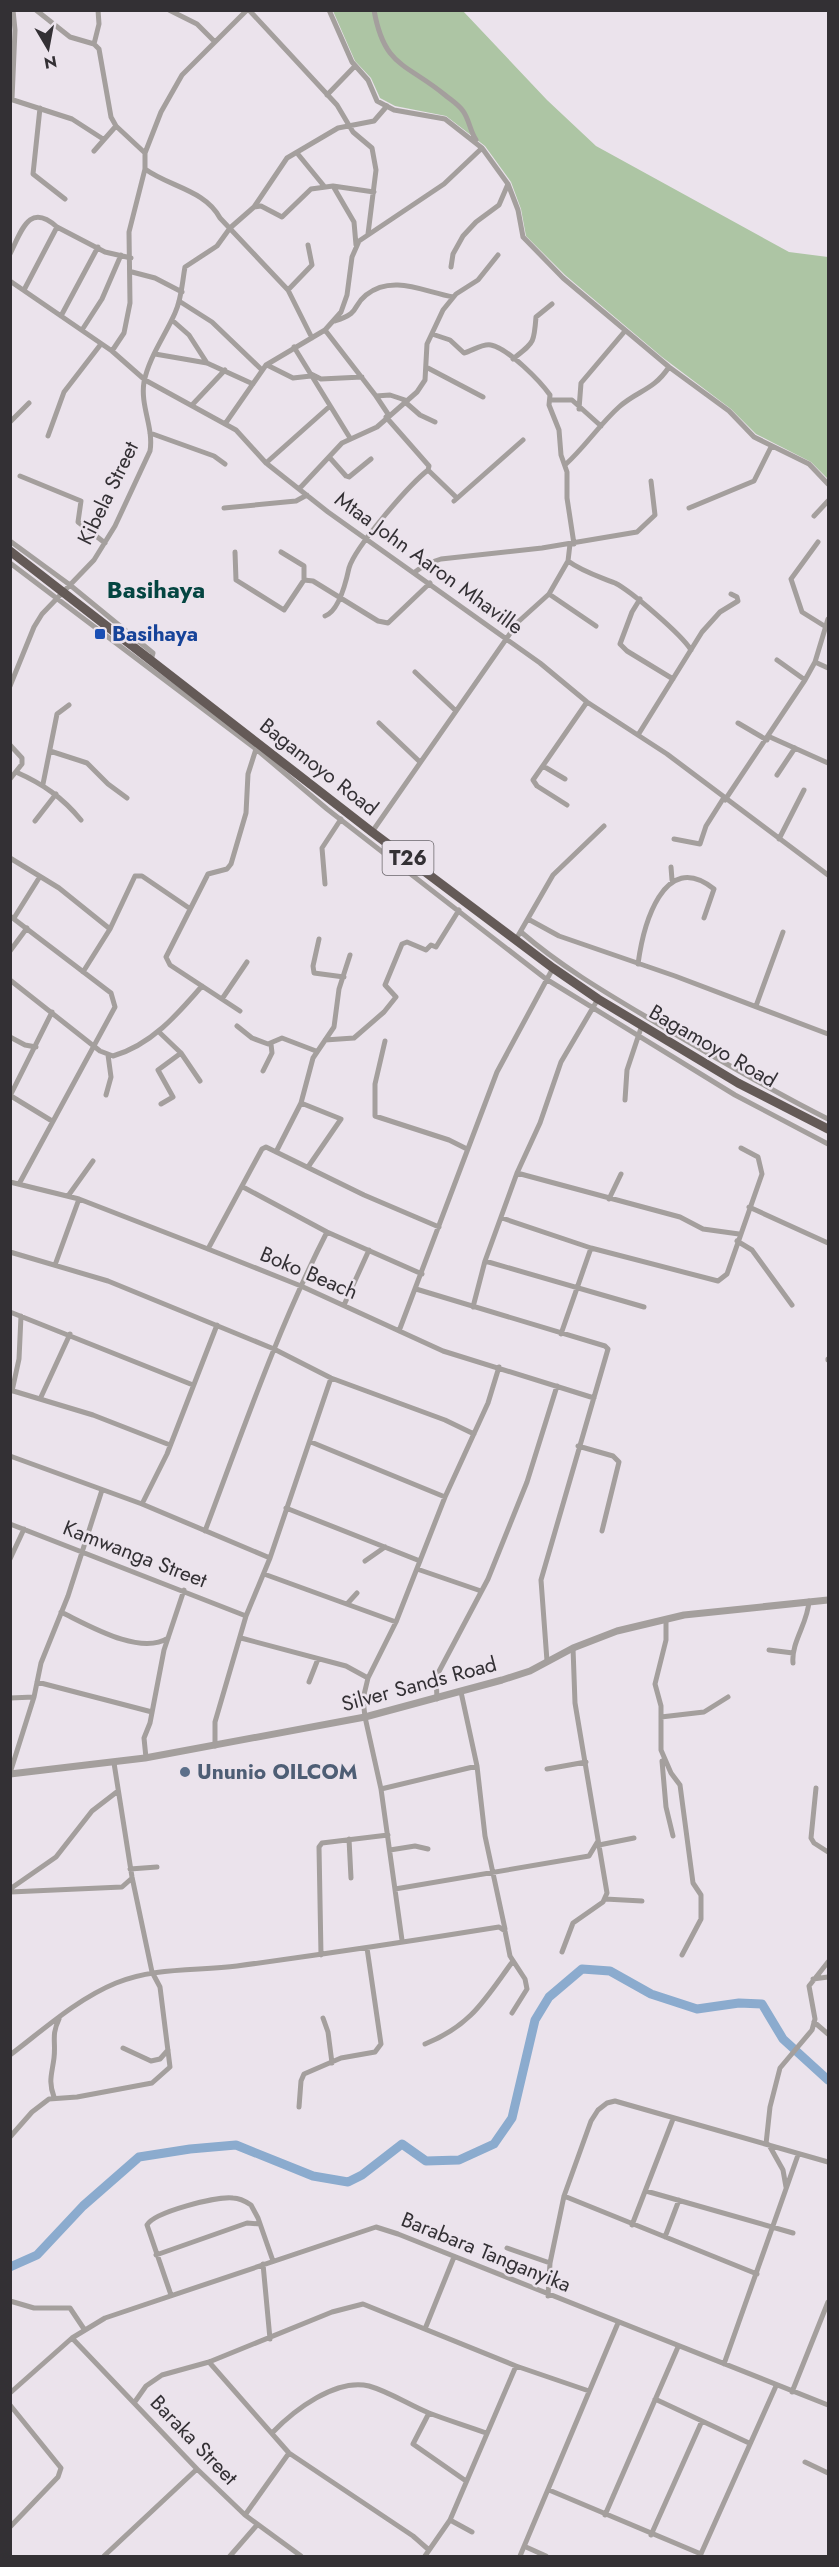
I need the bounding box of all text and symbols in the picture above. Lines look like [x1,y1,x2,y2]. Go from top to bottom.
north arrow [18,18,78,78]
text: N [42,50,59,75]
street label: Kibela Street [70,436,146,550]
street label: Mtaa John Aaron Mhaville [329,484,529,642]
district label: Basihaya [107,572,205,607]
place label: Basihaya [112,619,198,649]
marker: Basihaya [93,627,107,641]
street label: Bagamoyo Road [253,711,385,823]
road number: T26 [382,841,434,875]
street label: Bagamoyo Road [643,997,783,1095]
street label: Boko Beach [255,1239,363,1307]
street label: Kamwanga Street [59,1513,211,1595]
street label: Silver Sands Road [338,1649,500,1719]
place label: Ununio OILCOM [197,1757,358,1787]
marker: Ununio OILCOM [178,1765,192,1779]
street label: Barabara Tanganyika [397,2204,575,2300]
street label: Baraka Street [143,2388,245,2492]

